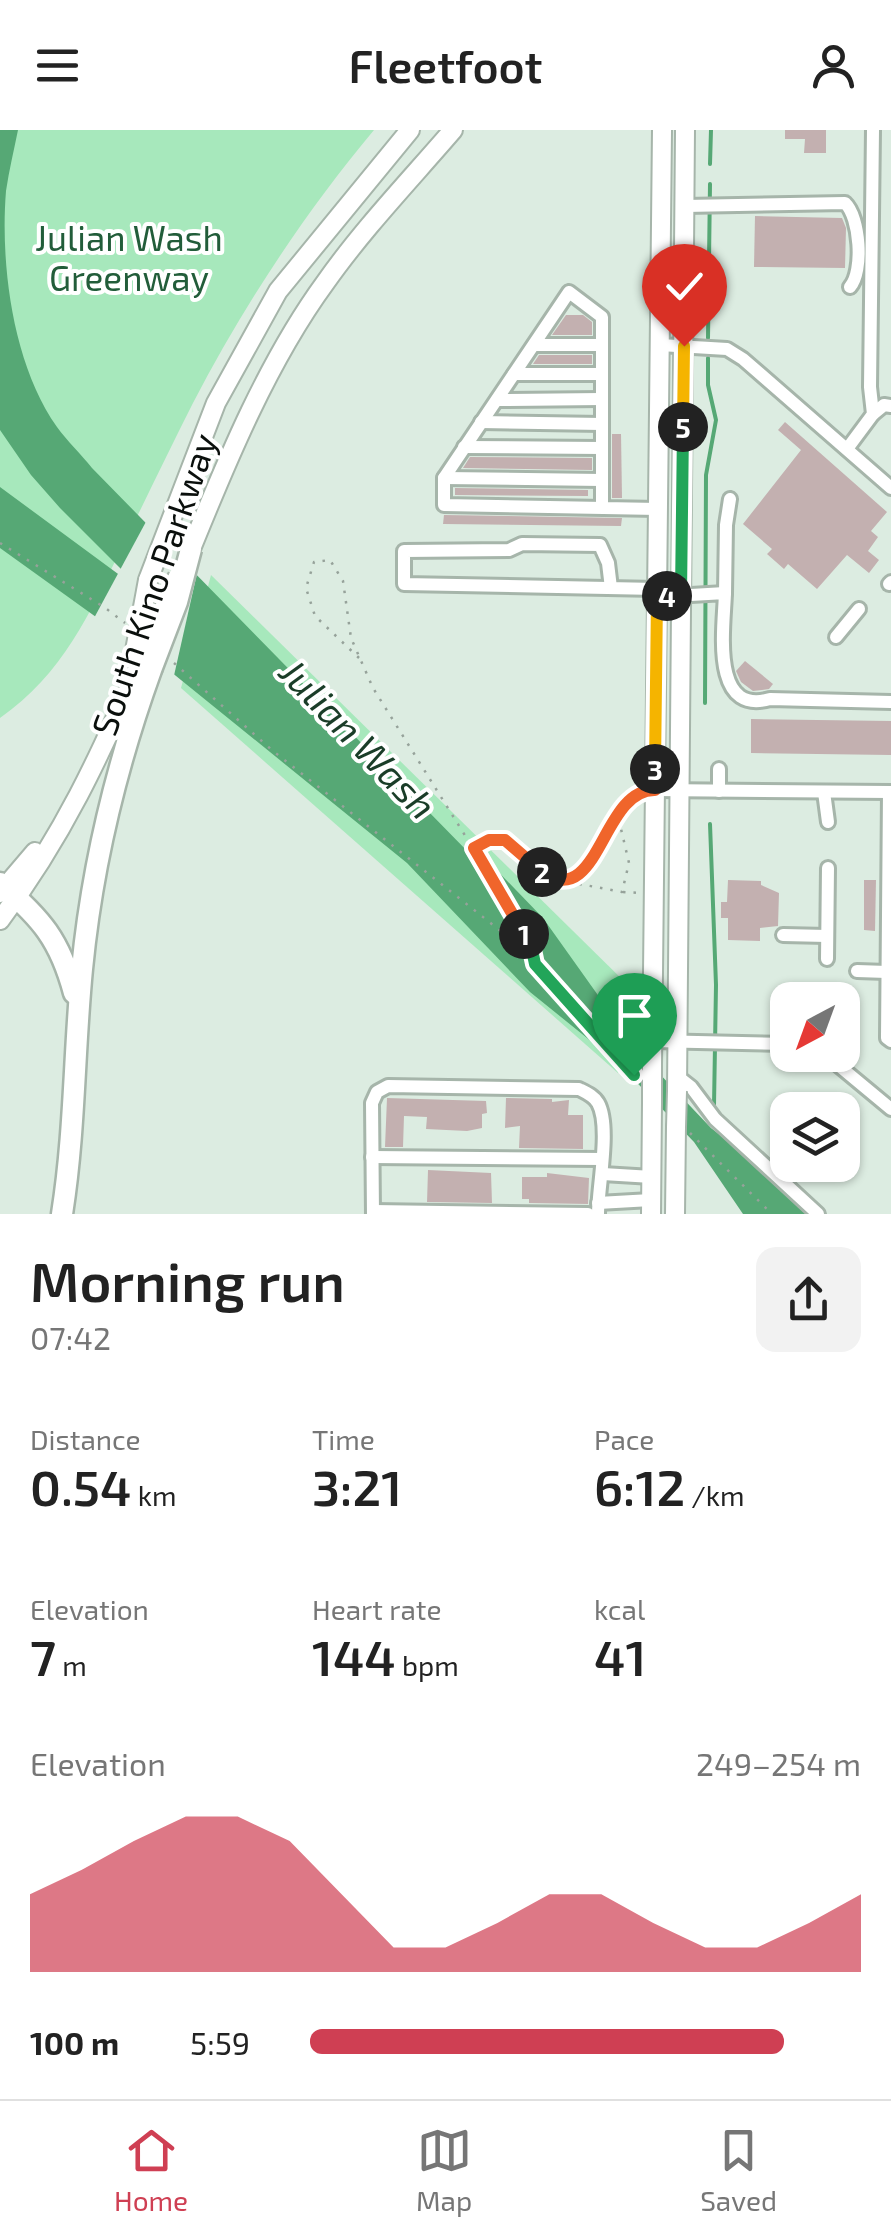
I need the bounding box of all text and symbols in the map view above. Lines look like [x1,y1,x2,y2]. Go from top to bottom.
icon: menu [30,38,85,93]
text: Fleetfoot [349,38,542,92]
icon: person [806,38,861,93]
park label: Julian Wash Greenway [35,216,223,298]
pin [642,244,727,347]
icon: check [657,259,712,314]
pin: 5 [658,402,708,452]
text: 5 [675,410,691,444]
street label: South Kino Parkway [82,428,224,740]
pin: 4 [642,571,692,621]
text: 4 [658,579,676,613]
water label: Julian Wash [271,648,447,828]
pin: 3 [630,744,680,794]
text: 3 [647,752,663,786]
pin: 2 [517,847,567,897]
text: 2 [534,855,550,889]
pin: 1 [499,909,549,959]
text: 1 [518,917,530,951]
pin [592,973,677,1076]
north arrow [770,982,860,1072]
map controls [770,982,860,1182]
icon: arrive [607,988,662,1043]
button: layers [770,1092,860,1182]
text: Morning run [30,1247,345,1313]
button: share [756,1247,861,1352]
text: 07:42 [30,1318,111,1356]
text: Distance [30,1422,141,1456]
text: Time [312,1422,375,1456]
text: Pace [594,1422,654,1456]
text: 0.54 [30,1456,132,1516]
text: 3:21 [312,1456,402,1516]
text: 6:12 [594,1456,685,1516]
text: km [132,1478,177,1512]
text: /km [685,1478,745,1512]
text: Elevation [30,1592,149,1626]
text: Heart rate [312,1592,442,1626]
text: kcal [594,1592,645,1626]
text: 7 [30,1626,56,1686]
text: 144 [312,1626,396,1686]
text: 41 [594,1626,646,1686]
text: m [56,1648,87,1682]
text: bpm [396,1648,459,1682]
text: Elevation [30,1744,166,1782]
text: 249–254 m [696,1744,861,1782]
text: 100 m [30,2023,119,2061]
text: 5:59 [190,2023,250,2061]
tab: Home [114,2123,188,2217]
tab: Map [416,2123,472,2217]
tab: Saved [700,2123,777,2217]

